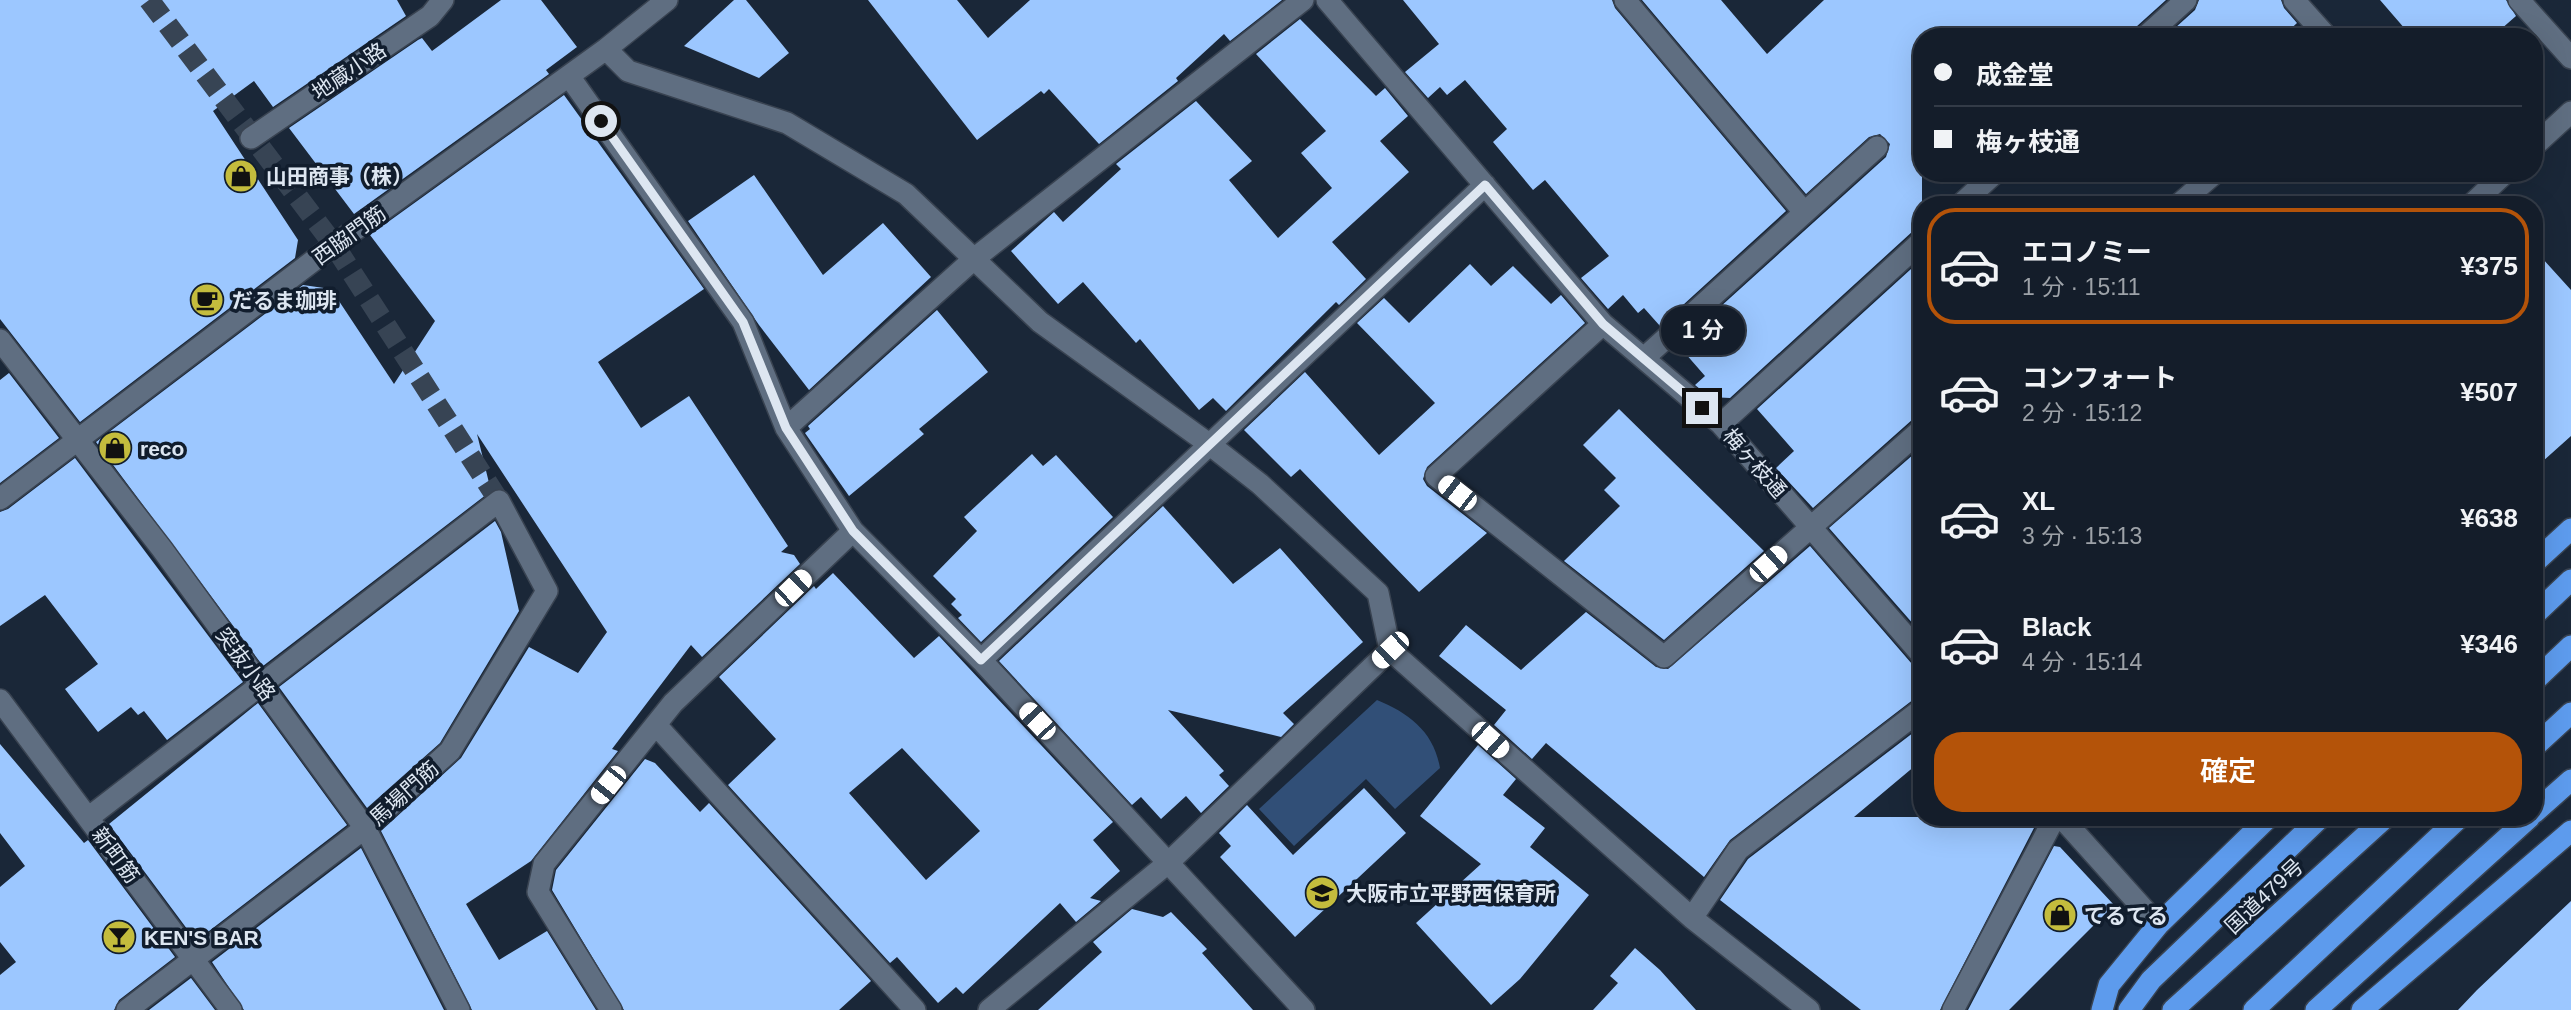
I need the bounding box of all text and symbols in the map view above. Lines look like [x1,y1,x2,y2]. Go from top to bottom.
street label: 地蔵小路 [308,38,390,104]
text: 成金堂 [1976,60,2054,90]
route start [585,105,617,137]
text: 梅ヶ枝通 [1976,127,2080,157]
shop icon: 山田商事（株） [222,157,260,195]
place label: 山田商事（株） [266,165,413,188]
street label: 西脇門筋 [308,201,390,269]
icon: car [1938,235,2001,298]
text: エコノミー [2022,237,2152,267]
text: ¥375 [2460,251,2518,281]
text: 1 分 · 15:11 [2022,274,2140,300]
cafe icon: だるま珈琲 [188,281,226,319]
place label: だるま珈琲 [232,289,337,312]
callout: 1 分 [1660,306,1744,356]
text: 1 分 [1682,317,1724,343]
icon: car [1938,361,2001,424]
text: コンフォート [2022,363,2177,393]
text: ¥507 [2460,377,2518,407]
route end [1686,392,1718,424]
text: 2 分 · 15:12 [2022,400,2142,426]
street label: 梅ヶ枝通 [1719,424,1791,502]
shop icon: reco [96,429,134,467]
place label: reco [140,437,184,460]
car [1434,472,1481,514]
text: XL [2022,486,2055,516]
icon: car [1938,487,2001,550]
text: ¥638 [2460,503,2518,533]
text: 3 分 · 15:13 [2022,523,2142,549]
car [1746,542,1791,586]
car [771,566,816,610]
text: Black [2022,612,2091,642]
icon: car [1938,613,2001,676]
street label: 突抜小路 [212,623,280,705]
car [1368,628,1413,672]
text: ¥346 [2460,629,2518,659]
text: 4 分 · 15:14 [2022,649,2142,675]
car [1015,698,1060,744]
car [1468,718,1513,762]
button: 確定 [1934,732,2522,812]
street label: 馬場門筋 [365,756,443,830]
car [587,762,630,808]
street label: 新町筋 [88,823,144,887]
street label: 国道479号 [2220,854,2308,938]
school or university icon: 大阪市立平野西保育所 [1303,874,1341,912]
place label: 大阪市立平野西保育所 [1346,882,1556,905]
shop icon: てるてる [2041,896,2079,934]
place label: てるてる [2084,904,2168,927]
bar icon: KEN'S BAR [100,918,138,956]
place label: KEN'S BAR [144,926,259,949]

